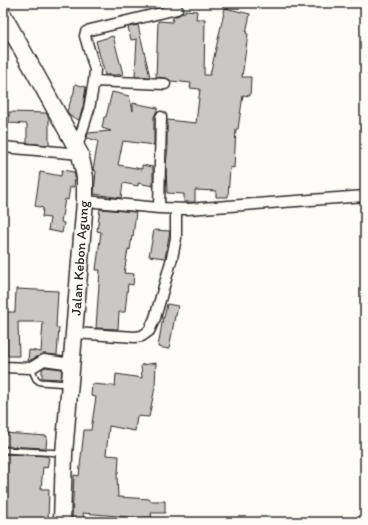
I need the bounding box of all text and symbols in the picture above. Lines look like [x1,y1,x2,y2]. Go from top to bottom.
street label: Jalan Kebon Agung [68,199,93,316]

